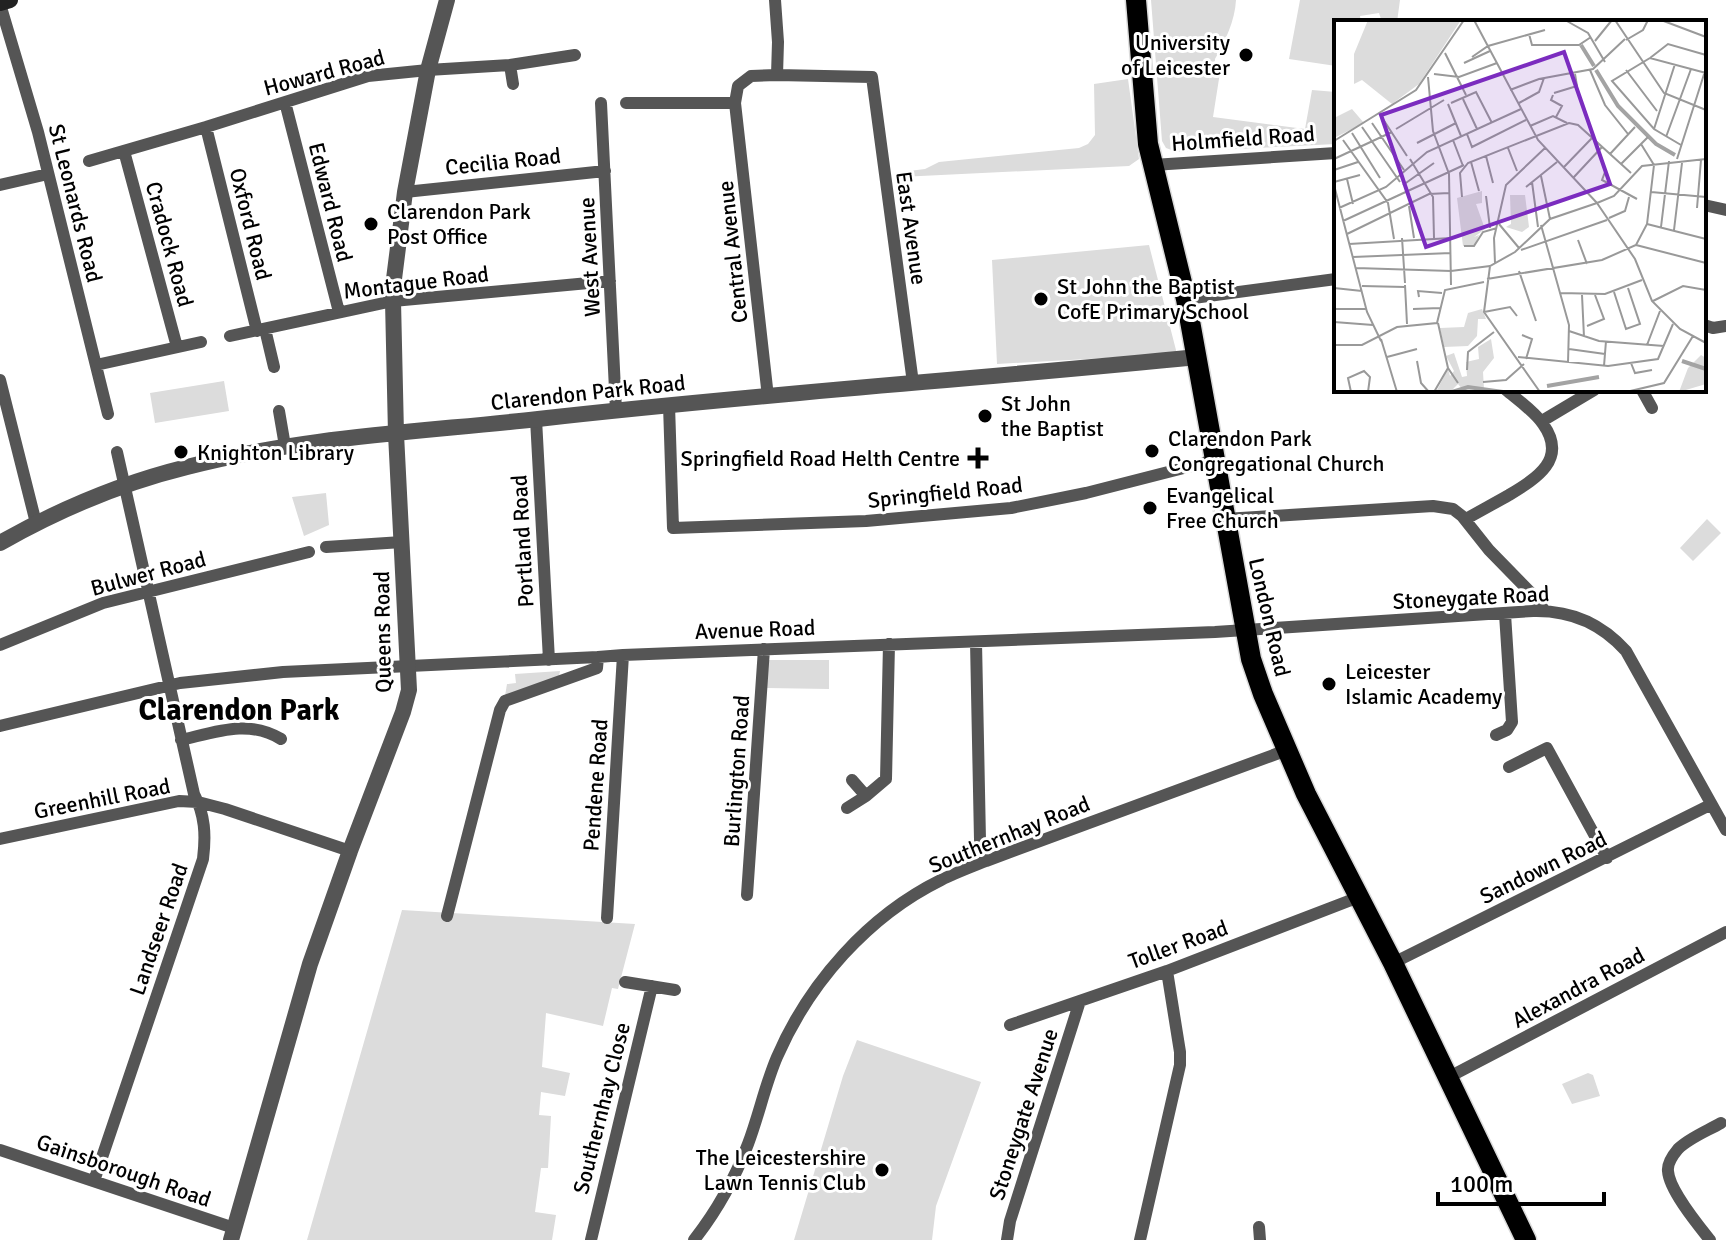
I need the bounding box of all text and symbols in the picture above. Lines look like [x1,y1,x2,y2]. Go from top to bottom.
inset map [1334,20,1706,392]
place label: University of Leicester [1121,29,1231,81]
street label: Howard Road [261,43,388,102]
marker: University of Leicester [1237,46,1255,64]
street label: Holmfield Road [1170,120,1316,157]
street label: St Leonards Road [43,121,108,285]
street label: Edward Road [303,140,358,265]
street label: Cecilia Road [444,142,562,181]
street label: Oxford Road [224,165,277,283]
street label: East Avenue [890,170,933,287]
street label: Cradock Road [140,178,199,310]
street label: Central Avenue [712,179,753,324]
street label: West Avenue [573,196,606,318]
place label: Clarendon Park Post Office [387,198,531,250]
marker: Clarendon Park Post Office [362,215,380,233]
street label: Montague Road [342,260,490,305]
place label: St John the Baptist CofE Primary School [1057,273,1249,325]
marker: St John the Baptist CofE Primary School [1032,290,1050,308]
street label: Clarendon Park Road [489,369,687,416]
place label: St John the Baptist [1001,390,1104,442]
marker: St John the Baptist [976,407,994,425]
place label: Clarendon Park Congregational Church [1168,425,1384,477]
place label: Knighton Library [197,439,355,466]
marker: Clarendon Park Congregational Church [1143,442,1161,460]
marker: Knighton Library [172,443,190,461]
place label: Springfield Road Helth Centre [681,445,960,472]
marker: Springfield Road Helth Centre [967,447,989,469]
street label: Springfield Road [866,471,1024,514]
street label: Portland Road [506,474,539,608]
place label: Evangelical Free Church [1166,482,1279,534]
marker: Evangelical Free Church [1141,499,1159,517]
street label: Bulwer Road [88,545,209,602]
street label: London Road [1243,555,1296,679]
street label: Queens Road [368,571,397,693]
street label: Stoneygate Road [1392,580,1550,615]
street label: Avenue Road [694,614,816,645]
place label: Leicester Islamic Academy [1345,658,1503,710]
marker: Leicester Islamic Academy [1320,675,1338,693]
district label: Clarendon Park [139,692,340,729]
street label: Burlington Road [718,694,755,848]
street label: Pendene Road [577,718,614,852]
street label: Greenhill Road [32,772,173,825]
street label: Southernhay Road [925,790,1094,879]
street label: Sandown Road [1475,825,1611,910]
street label: Landseer Road [123,860,194,999]
street label: Toller Road [1125,914,1232,975]
street label: Alexandra Road [1507,941,1649,1034]
street label: Southernhay Close [567,1019,636,1197]
street label: Stoneygate Avenue [983,1025,1064,1203]
street label: Gainsborough Road [33,1128,215,1213]
place label: The Leicestershire Lawn Tennis Club [696,1144,866,1196]
scale bar [1438,1156,1604,1206]
marker: The Leicestershire Lawn Tennis Club [873,1161,891,1179]
text: 100 m [1450,1169,1513,1199]

